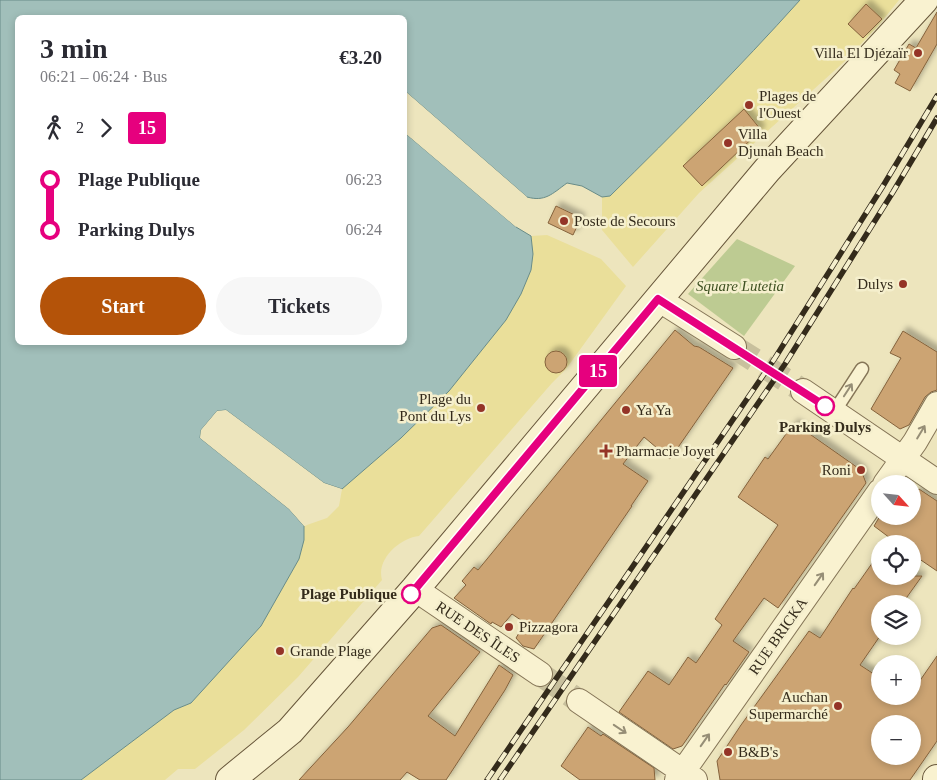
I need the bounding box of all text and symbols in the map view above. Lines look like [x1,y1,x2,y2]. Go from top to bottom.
text: 3 min [40,33,108,64]
place label: Villa El Djézaïr [814,45,908,61]
text: €3.20 [339,47,382,68]
marker: Villa El Djézaïr [912,47,924,59]
text: 06:21 – 06:24 · Bus [40,68,167,85]
place label: Plages de l'Ouest [759,88,816,121]
marker: Plages de l'Ouest [743,99,755,111]
icon: walk [40,114,68,142]
icon: forward [92,114,120,142]
text: 15 [138,118,156,138]
text: 2 [76,119,84,136]
place label: Villa Djunah Beach [738,126,824,159]
marker: Villa Djunah Beach [722,137,734,149]
text: Plage Publique [78,169,200,190]
text: 06:23 [346,171,382,188]
place label: Poste de Secours [574,213,676,229]
marker: Poste de Secours [558,215,570,227]
text: Parking Dulys [78,219,195,240]
text: 06:24 [346,221,382,238]
place label: Dulys [857,276,893,292]
button: Start [40,277,206,335]
button: Tickets [216,277,382,335]
park label: Square Lutetia [696,278,784,294]
marker: Dulys [897,278,909,290]
line badge: 15 [576,355,620,387]
text: 15 [589,361,607,381]
one-way arrow [843,384,853,398]
place label: Plage du Pont du Lys [399,391,471,424]
marker: Parking Dulys [815,396,835,416]
marker: Plage du Pont du Lys [475,402,487,414]
place label: Ya Ya [636,402,672,418]
marker: Ya Ya [620,404,632,416]
place label: Parking Dulys [779,419,871,435]
one-way arrow [916,425,926,439]
place label: Pharmacie Joyet [616,443,716,459]
marker: Pharmacie Joyet [600,445,612,457]
place label: Roni [822,462,851,478]
marker: Roni [855,464,867,476]
north arrow [871,475,921,525]
map controls [871,475,921,765]
button: locate [871,535,921,585]
one-way arrow [814,572,824,586]
marker: Plage Publique [401,584,421,604]
place label: Plage Publique [301,586,397,602]
street label: RUE BRICKA [746,594,811,678]
button: layers [871,595,921,645]
street label: RUE DES ÎLES [433,598,523,666]
place label: Pizzagora [519,619,578,635]
marker: Pizzagora [503,621,515,633]
place label: Grande Plage [290,643,372,659]
marker: Grande Plage [274,645,286,657]
button: + [871,655,921,705]
place label: Auchan Supermarché [749,689,828,722]
marker: Auchan Supermarché [832,700,844,712]
button: − [871,715,921,765]
one-way arrow [612,724,626,734]
one-way arrow [700,733,710,747]
place label: B&B's [738,744,778,760]
marker: B&B's [722,746,734,758]

